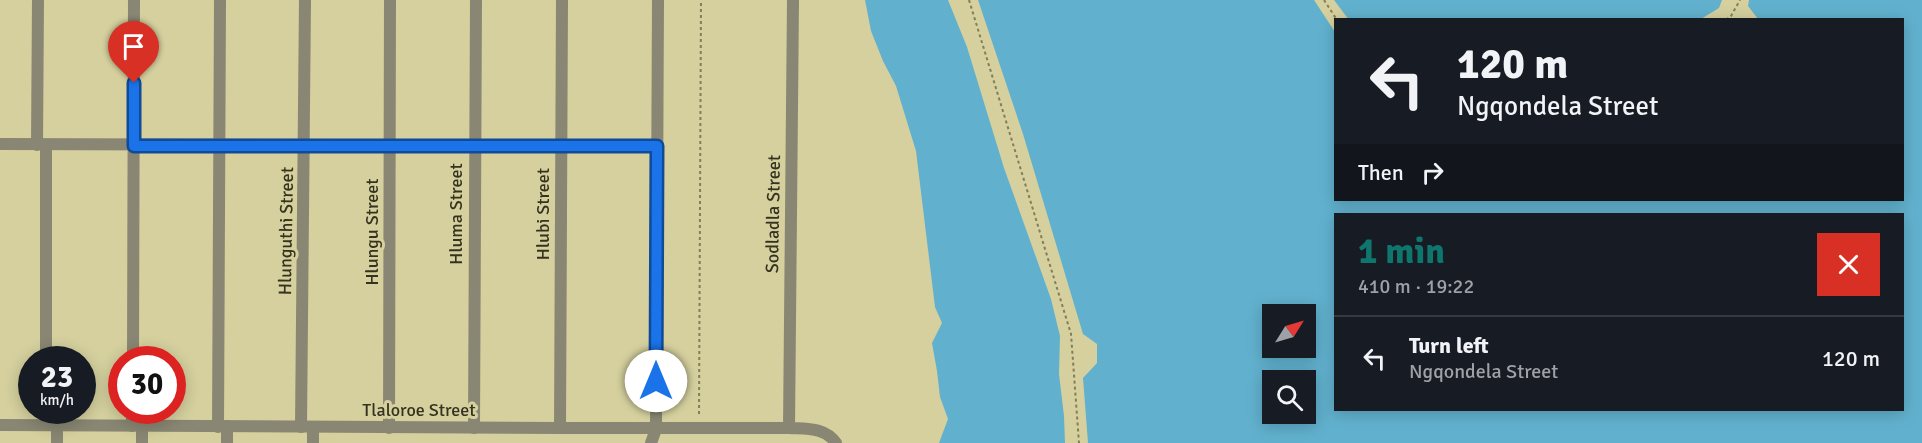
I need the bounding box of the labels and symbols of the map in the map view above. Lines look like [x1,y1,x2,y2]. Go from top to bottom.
pin [108,21,159,83]
street label: Sodladla Street [761,155,785,273]
street label: Hluma Street [445,163,467,265]
street label: Hlunguthi Street [274,167,298,295]
street label: Hlubi Street [532,168,554,260]
street label: Hlungu Street [361,178,383,286]
north arrow [1262,304,1316,358]
speed limit sign: 30 [108,346,186,424]
position arrow [624,349,688,413]
street label: Tlaloroe Street [362,399,476,421]

